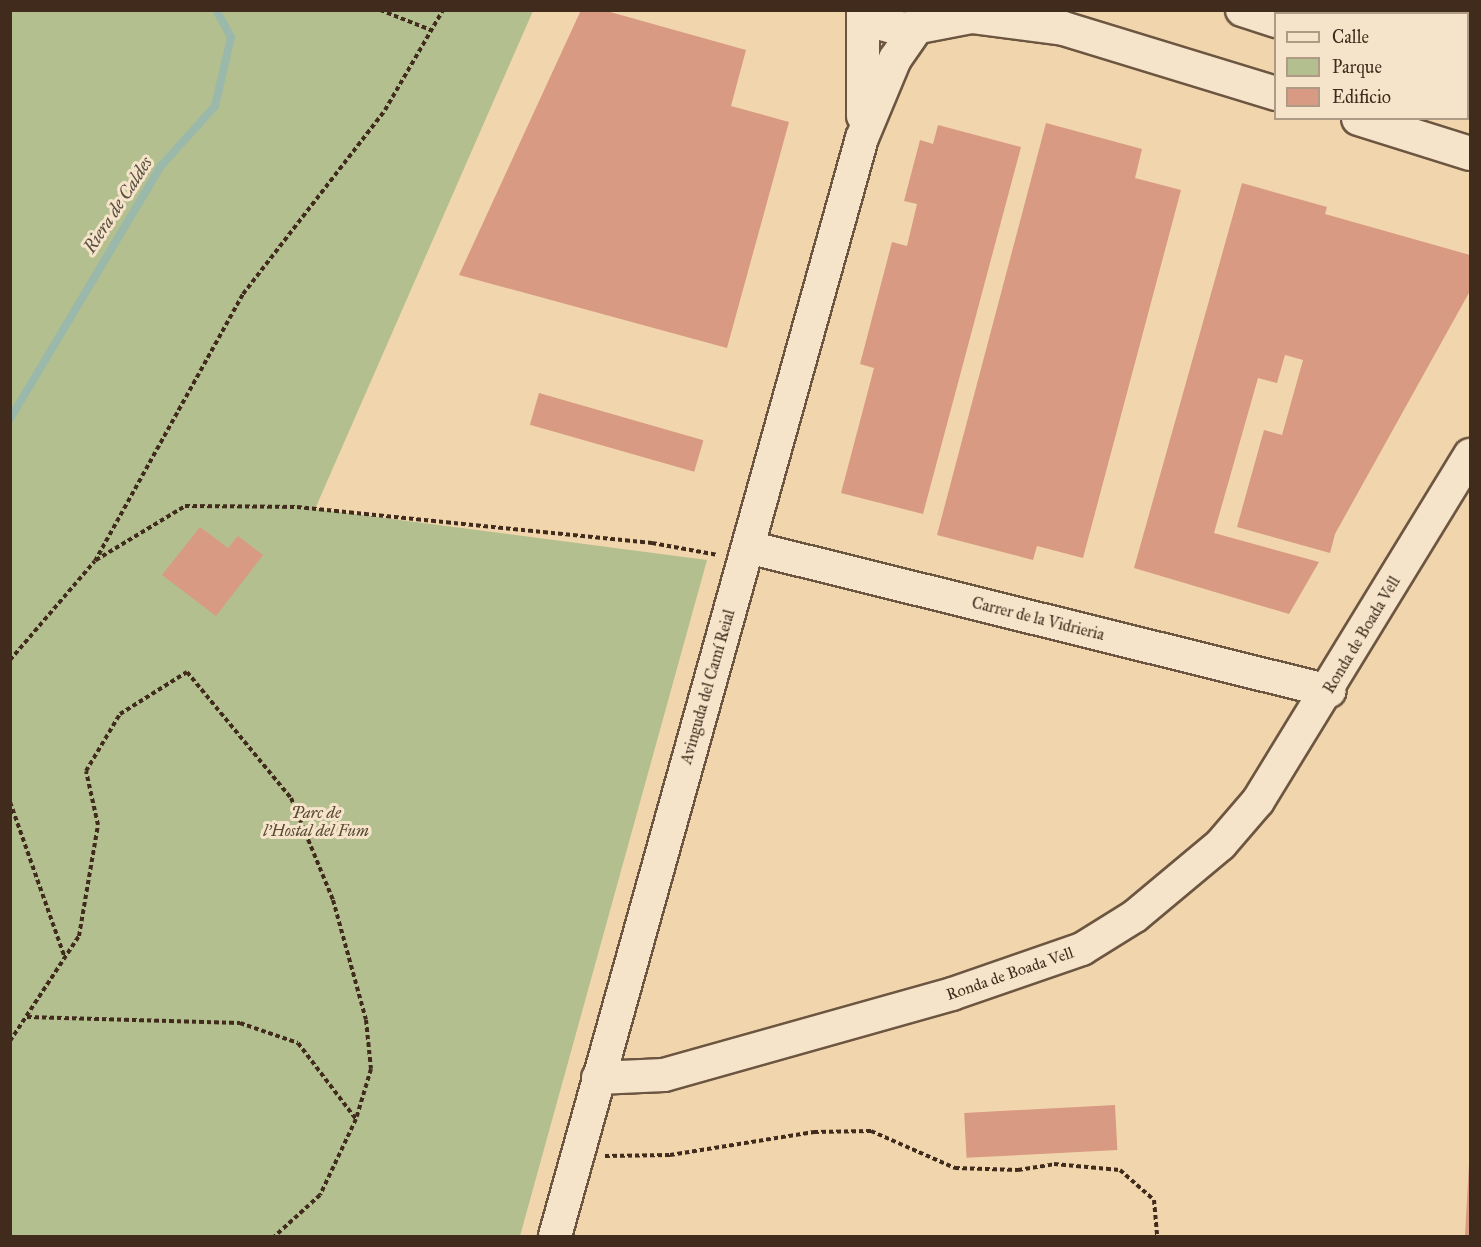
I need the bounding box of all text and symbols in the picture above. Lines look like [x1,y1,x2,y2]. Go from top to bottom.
legend [1274,12,1469,120]
text: Calle [1332,26,1369,48]
text: Parque [1332,56,1382,78]
text: Edificio [1332,86,1391,108]
water label: Riera de Caldes [79,153,157,257]
street label: Ronda de Boada Vell [1319,573,1405,697]
street label: Carrer de la Vidrieria [970,593,1106,645]
street label: Avinguda del Camí Reial [677,607,739,767]
park label: Parc de l'Hostal del Fum [263,803,369,841]
street label: Ronda de Boada Vell [944,943,1076,1005]

